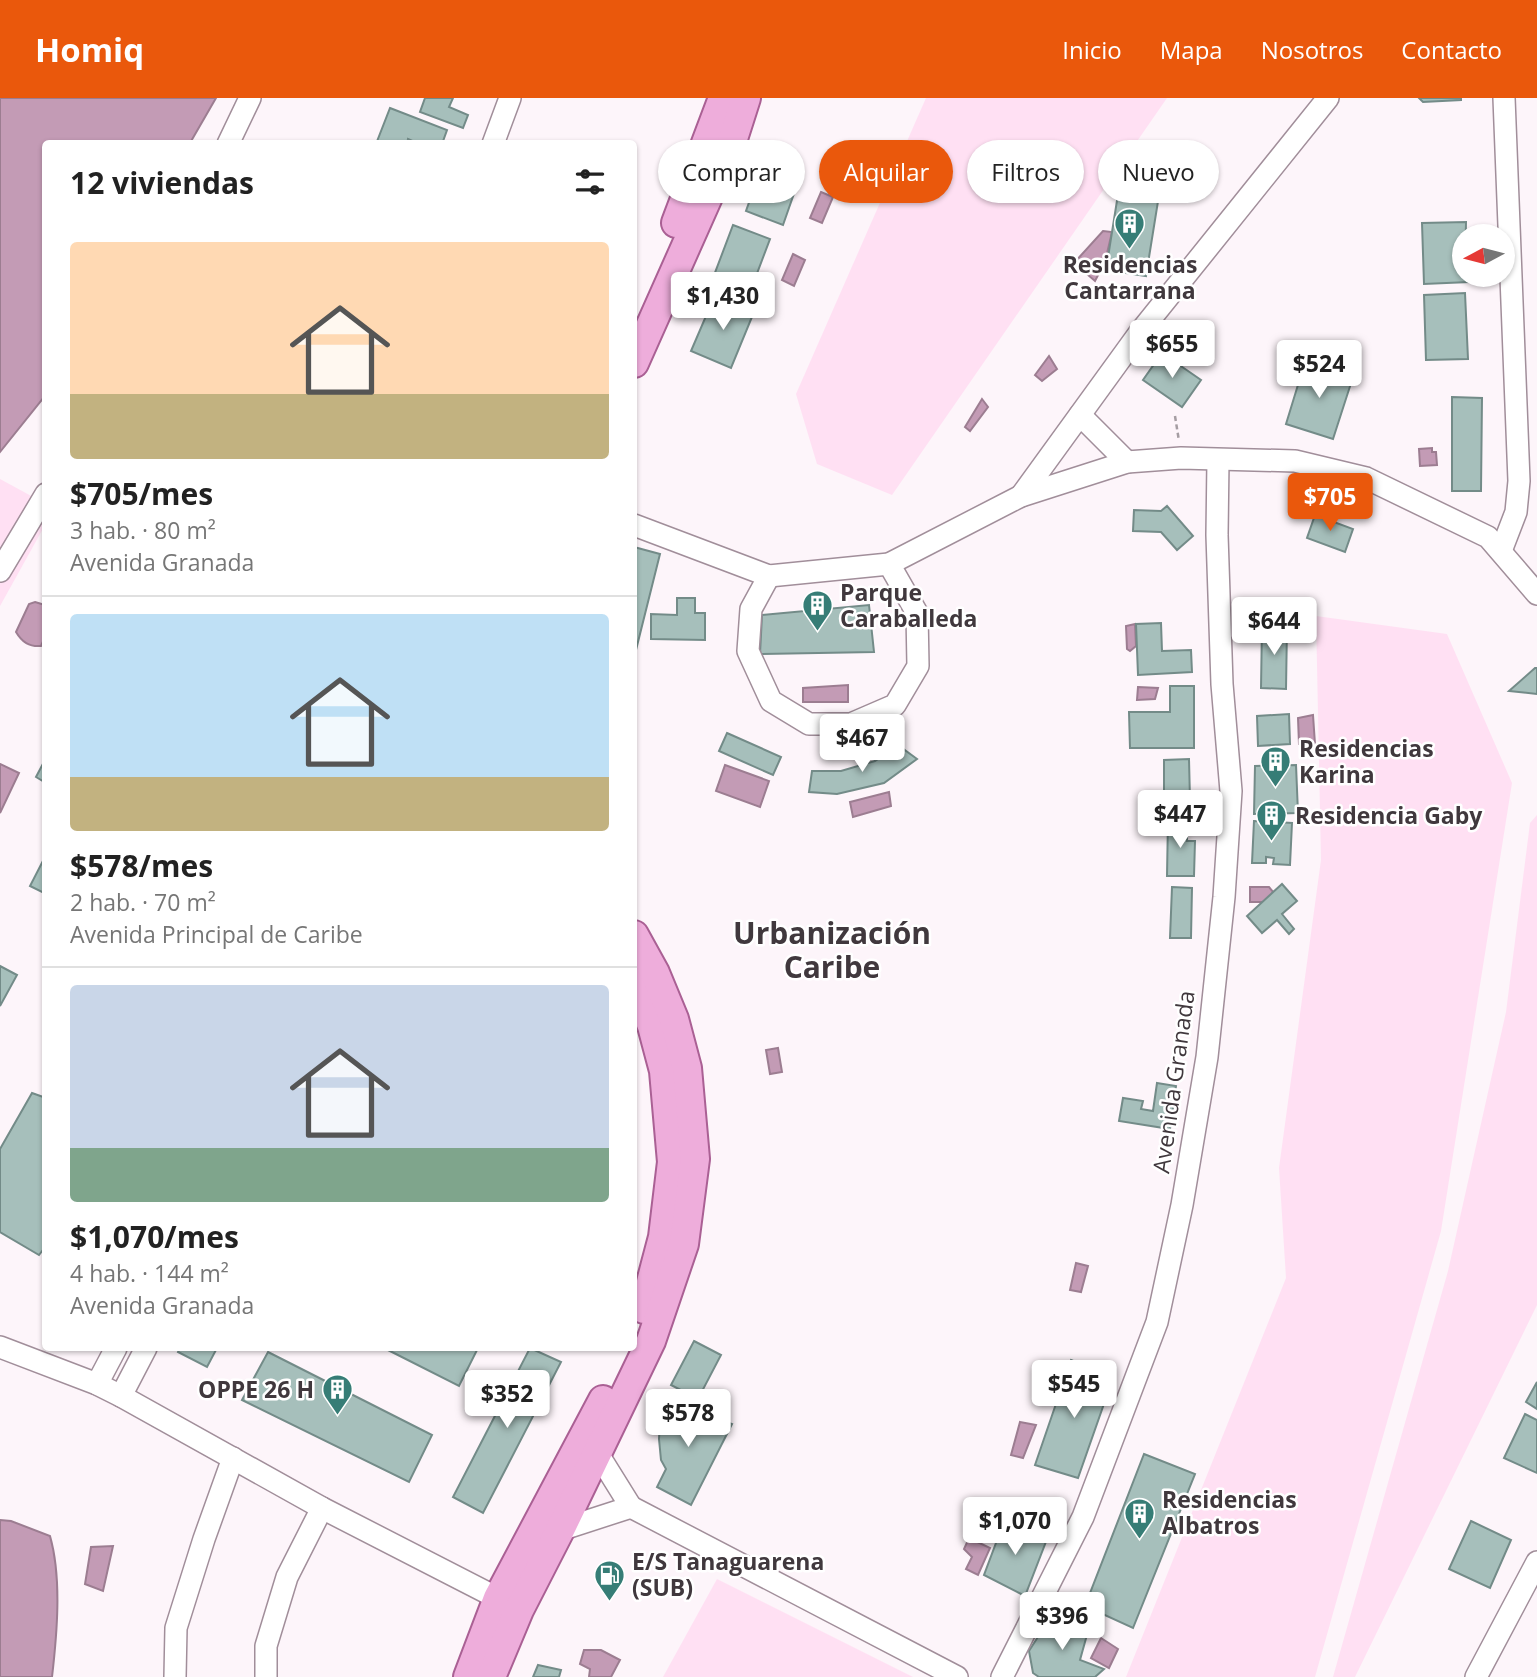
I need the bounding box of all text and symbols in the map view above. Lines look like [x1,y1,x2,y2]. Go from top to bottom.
text: Homiq [35,27,144,72]
text: Inicio [1062,33,1122,66]
text: Mapa [1160,33,1223,66]
text: Nosotros [1261,33,1363,66]
text: Contacto [1401,33,1502,66]
chip: Comprar [658,140,805,203]
chip: Alquilar [819,140,953,203]
chip: Filtros [967,140,1084,203]
chip: Nuevo [1098,140,1219,203]
text: 12 viviendas [70,162,254,203]
icon: filters [571,163,609,201]
building icon: Residencias Cantarrana [1113,207,1147,251]
north arrow [1452,224,1516,287]
map controls [1452,224,1515,287]
place label: Residencias Cantarrana [1063,248,1197,306]
pin: $1,430 [666,272,780,332]
text: $1,430 [687,279,759,311]
icon: home [277,287,403,413]
pin: $655 [1131,320,1213,380]
text: $655 [1146,327,1198,359]
pin: $524 [1278,341,1360,400]
text: $524 [1293,347,1345,379]
text: $705/mes [70,473,213,514]
pin: $705 [1289,474,1371,533]
text: $705 [1304,480,1356,512]
text: 3 hab. · 80 m² [70,514,216,546]
text: Avenida Granada [70,546,254,578]
place label: Parque Caraballeda [840,576,977,634]
building icon: Parque Caraballeda [800,589,834,633]
pin: $644 [1233,598,1315,657]
text: $644 [1248,604,1300,636]
icon: home [277,659,403,785]
pin: $467 [821,714,903,774]
text: $467 [836,721,888,753]
place label: Residencias Karina [1299,732,1434,790]
building icon: Residencias Karina [1259,745,1293,789]
pin: $447 [1139,790,1221,850]
text: $447 [1154,797,1206,829]
building icon: Residencia Gaby [1255,799,1289,843]
place label: Residencia Gaby [1295,799,1483,831]
text: $578/mes [70,845,213,886]
text: 2 hab. · 70 m² [70,886,216,918]
district label: Urbanización Caribe [733,912,931,987]
text: Avenida Principal de Caribe [70,918,363,950]
street label: Avenida Granada [1144,988,1202,1175]
icon: home [277,1030,403,1156]
text: $1,070/mes [70,1216,239,1257]
text: 4 hab. · 144 m² [70,1257,229,1289]
text: Avenida Granada [70,1289,254,1321]
pin: $545 [1033,1360,1115,1420]
text: $545 [1048,1367,1100,1399]
pin: $352 [466,1370,548,1430]
place label: OPPE 26 H [198,1373,314,1405]
building icon: OPPE 26 H [320,1373,354,1417]
text: $352 [481,1377,533,1409]
pin: $578 [647,1390,729,1449]
text: $578 [662,1396,714,1428]
place label: Residencias Albatros [1162,1483,1297,1541]
building icon: Residencias Albatros [1122,1496,1156,1540]
pin: $1,070 [958,1498,1072,1557]
text: $1,070 [979,1504,1051,1536]
place label: E/S Tanaguarena (SUB) [632,1545,824,1603]
fuel station icon: E/S Tanaguarena (SUB) [592,1558,626,1602]
pin: $396 [1021,1592,1103,1652]
text: $396 [1036,1599,1088,1631]

